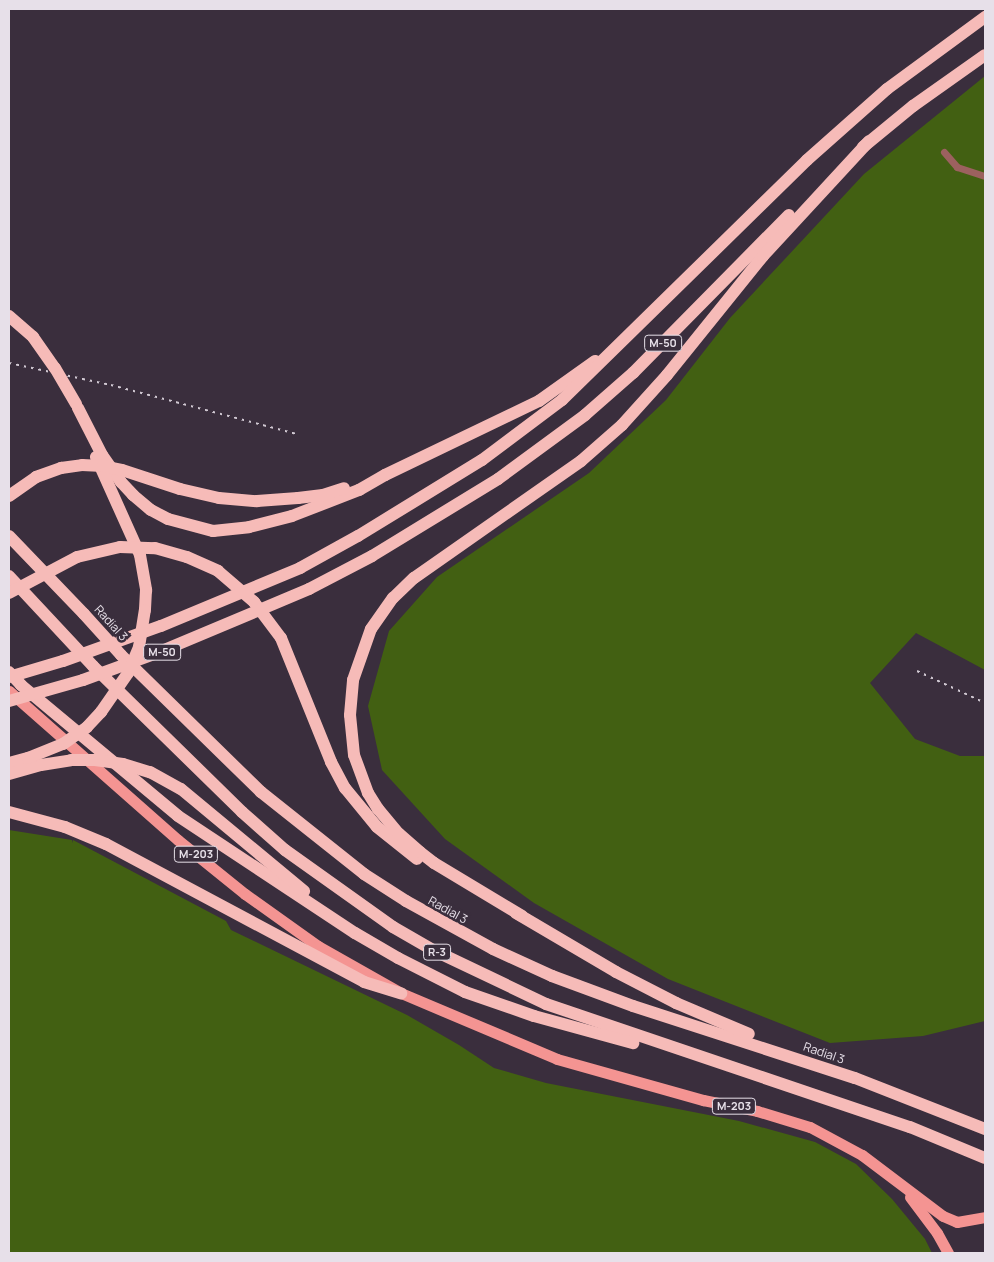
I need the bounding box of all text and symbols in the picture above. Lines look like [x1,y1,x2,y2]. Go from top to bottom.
road number: M-50 [643,334,683,352]
street label: Radial 3 [91,602,131,644]
road number: M-50 [142,644,182,660]
road number: M-203 [174,846,218,862]
street label: Radial 3 [426,893,470,927]
road number: R-3 [422,944,452,960]
street label: Radial 3 [801,1039,847,1067]
road number: M-203 [712,1098,756,1114]

